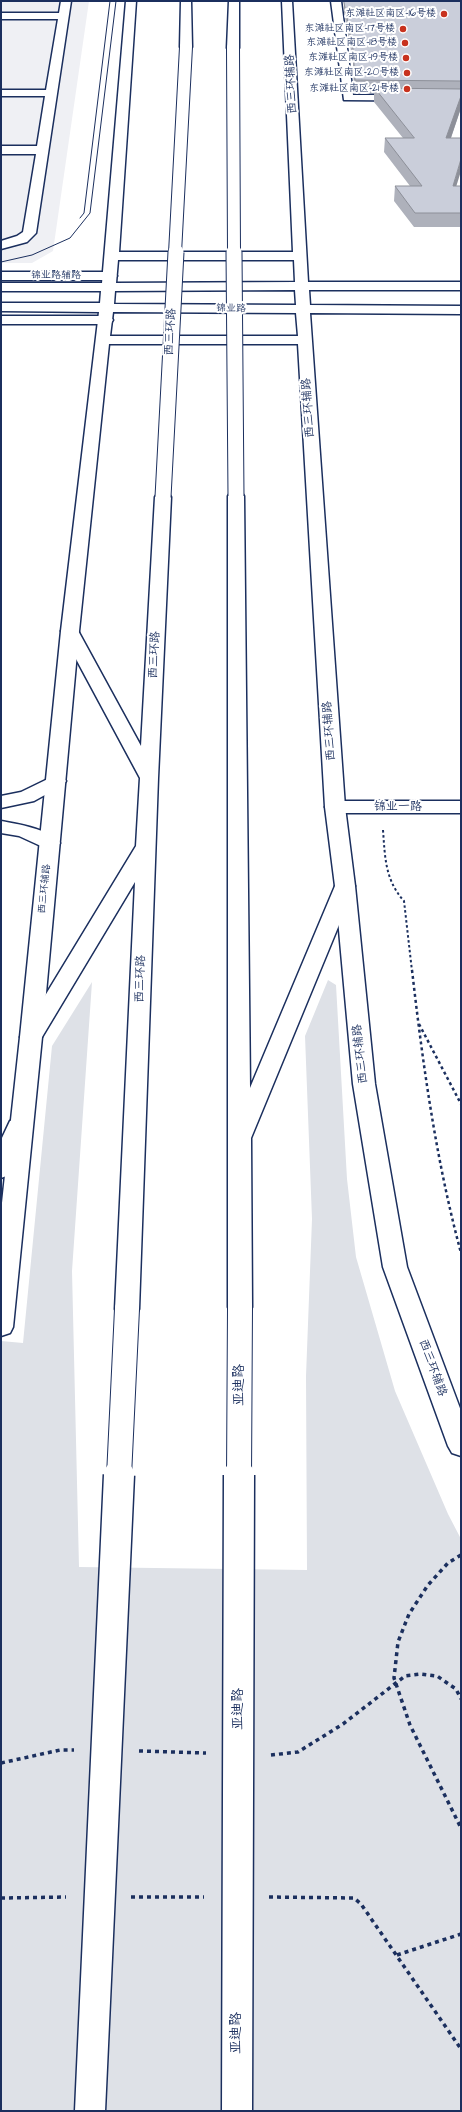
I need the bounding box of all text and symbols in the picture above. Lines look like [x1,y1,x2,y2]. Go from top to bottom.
place label: 东滩社区南区-16号楼 [345,8,436,20]
marker: 东滩社区南区-16号楼 [439,9,449,19]
place label: 东滩社区南区-17号楼 [304,23,395,35]
marker: 东滩社区南区-17号楼 [398,24,408,34]
place label: 东滩社区南区-18号楼 [306,37,397,49]
marker: 东滩社区南区-18号楼 [400,38,410,48]
place label: 东滩社区南区-19号楼 [308,52,398,64]
marker: 东滩社区南区-19号楼 [401,53,411,63]
street label: 西三环辅路 [283,54,301,114]
place label: 东滩社区南区-20号楼 [304,67,399,79]
marker: 东滩社区南区-20号楼 [402,68,412,78]
place label: 东滩社区南区-21号楼 [309,83,399,95]
marker: 东滩社区南区-21号楼 [402,84,412,94]
street label: 锦业路辅路 [31,270,81,282]
street label: 锦业路 [216,303,246,315]
street label: 西三环路 [163,308,179,356]
street label: 西三环辅路 [300,378,318,438]
street label: 西三环路 [147,631,163,679]
street label: 西三环辅路 [321,701,339,761]
street label: 锦业一路 [374,800,422,814]
street label: 西三环辅路 [36,864,54,914]
street label: 西三环路 [133,955,149,1003]
street label: 西三环辅路 [351,1023,371,1085]
street label: 西三环辅路 [415,1337,449,1399]
street label: 亚迪路 [232,1364,248,1406]
street label: 亚迪路 [231,1688,247,1730]
street label: 亚迪路 [229,2012,245,2054]

